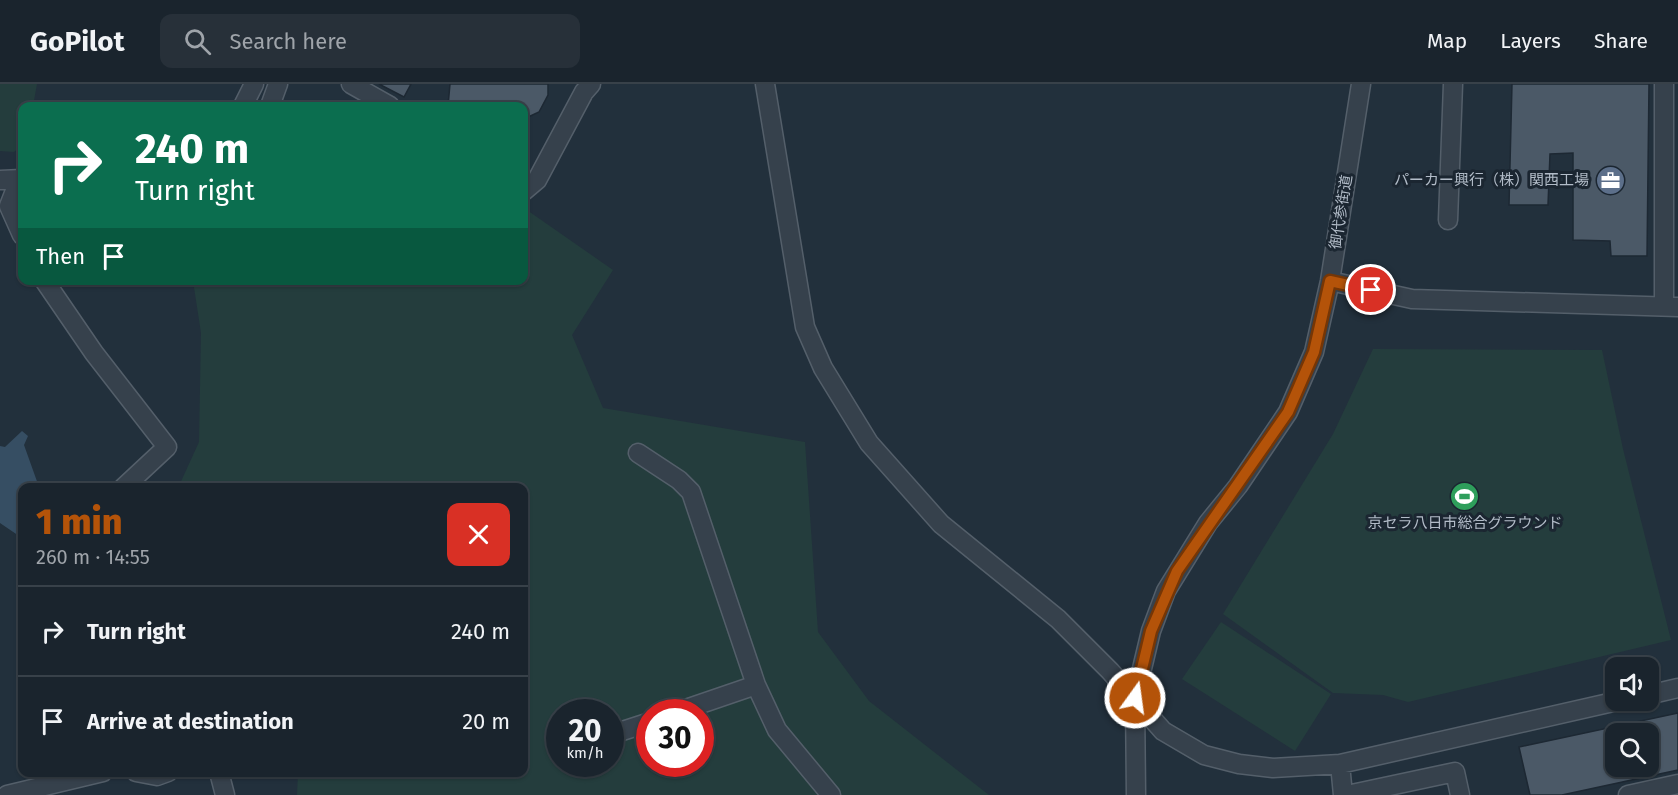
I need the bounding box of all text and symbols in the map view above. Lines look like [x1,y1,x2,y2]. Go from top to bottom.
search box [160,14,580,68]
text: GoPilot [30,25,124,58]
icon: search [181,25,214,58]
text: Search here [229,28,347,55]
text: Map [1427,28,1467,54]
text: Layers [1500,28,1561,54]
text: Share [1594,28,1648,54]
text: 240 m [135,124,249,174]
icon: right [36,126,114,204]
office icon: パーカー興行（株）関西工場 [1594,164,1626,196]
place label: パーカー興行（株）関西工場 [1394,171,1589,189]
street label: 御代参街道 [1326,174,1356,250]
text: Turn right [135,175,255,207]
icon: arrive [97,240,130,273]
text: Then [36,243,85,270]
pin [1345,264,1396,315]
icon: arrive [1354,273,1387,306]
sports icon: 京セラ八日市総合グラウンド [1449,480,1481,512]
text: 1 min [36,500,122,544]
button: close [447,503,510,566]
place label: 京セラ八日市総合グラウンド [1367,514,1563,532]
text: 260 m · 14:55 [36,545,150,569]
icon: right [36,615,69,648]
text: Turn right [87,618,186,645]
text: 240 m [451,618,510,645]
map controls [1605,657,1659,777]
button: sound [1605,657,1659,711]
position arrow [1103,666,1167,730]
speed limit sign: 30 [636,699,714,777]
icon: arrive [36,705,69,738]
text: Arrive at destination [87,708,294,735]
text: 20 m [462,708,510,735]
text: 20 [568,713,602,749]
button: search [1605,723,1659,777]
text: km/h [566,744,604,762]

